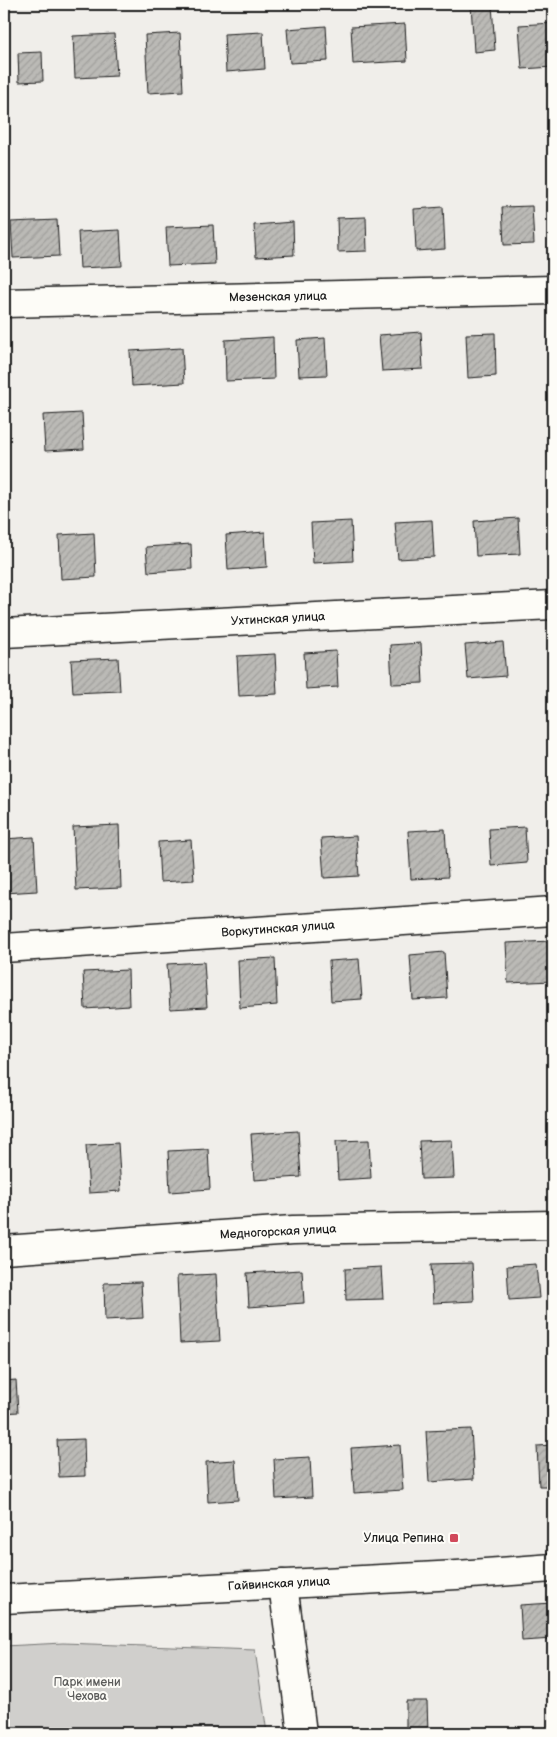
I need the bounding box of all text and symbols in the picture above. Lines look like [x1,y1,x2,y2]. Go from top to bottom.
street label: Мезенская улица [229,289,327,305]
street label: Ухтинская улица [230,609,326,629]
street label: Воркутинская улица [221,918,335,940]
street label: Медногорская улица [219,1221,337,1243]
place label: Улица Репина [363,1531,444,1546]
marker: Улица Репина [448,1532,460,1544]
street label: Гайвинская улица [227,1574,331,1594]
park label: Парк имени Чехова [53,1675,121,1704]

